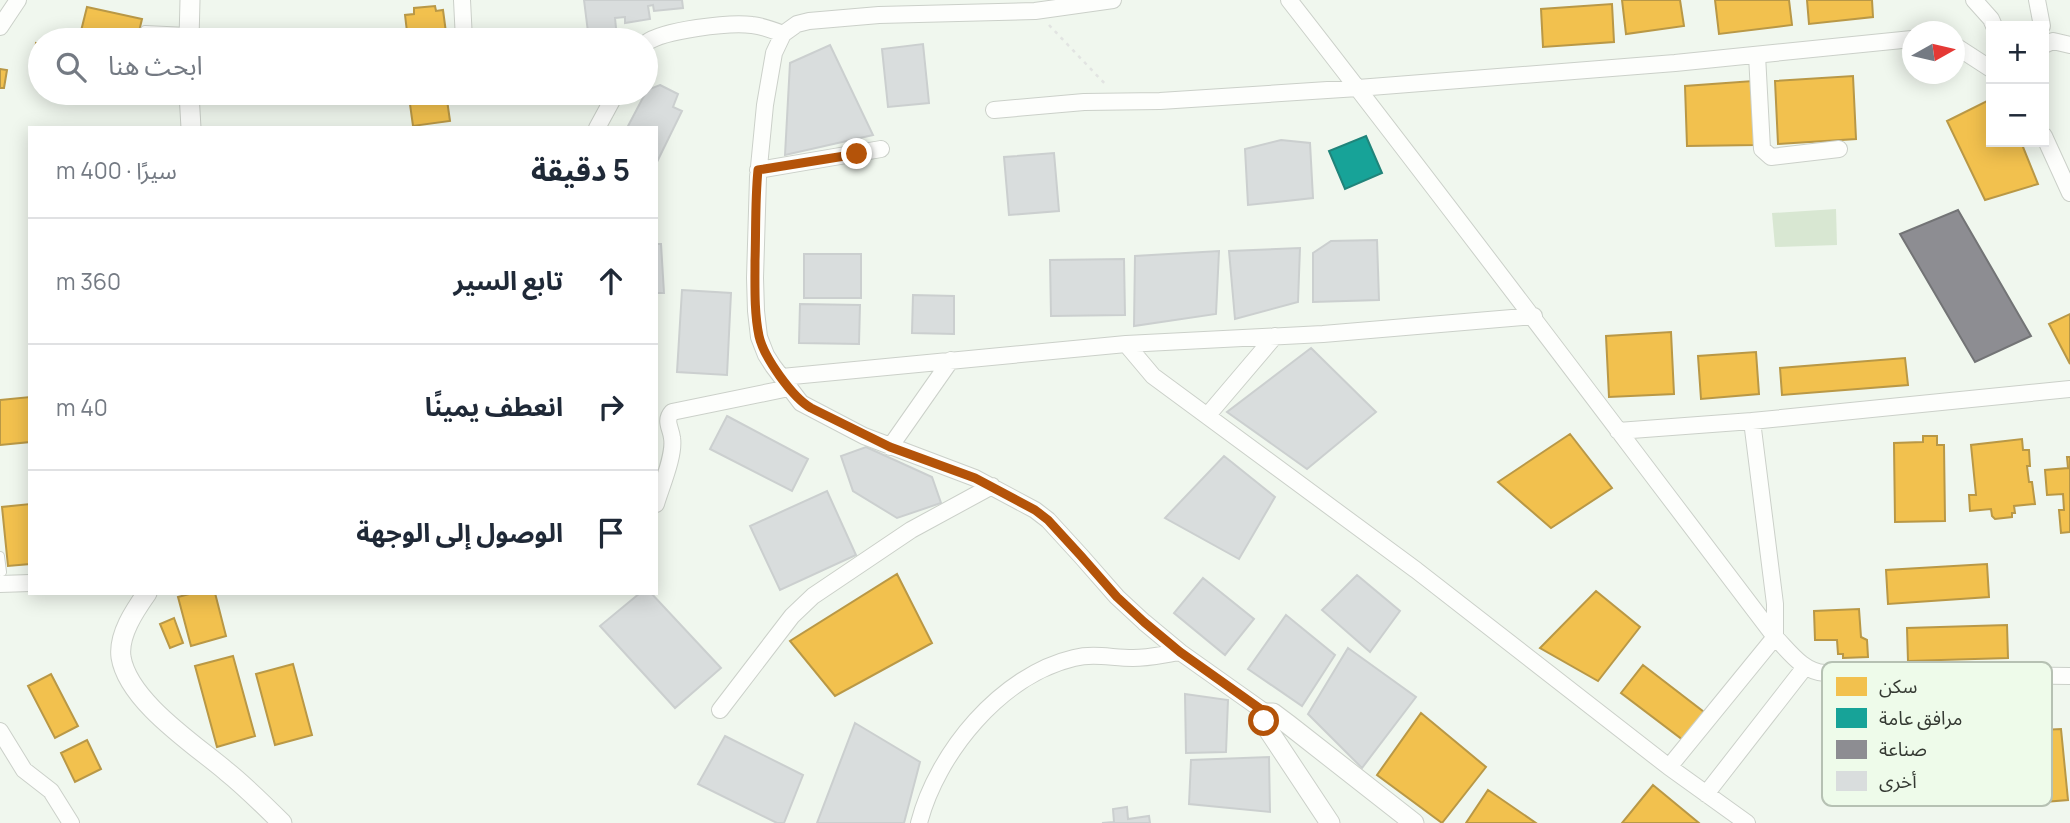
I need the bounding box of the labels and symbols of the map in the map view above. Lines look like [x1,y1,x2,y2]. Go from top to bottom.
north arrow [1902,21,1965,84]
route end [841,138,872,169]
legend [1822,662,2052,806]
text: سكن [1879,673,1917,699]
route start [1248,705,1279,736]
text: مرافق عامة [1879,705,1963,731]
text: صناعة [1879,736,1927,762]
text: أخرى [1879,768,1917,794]

